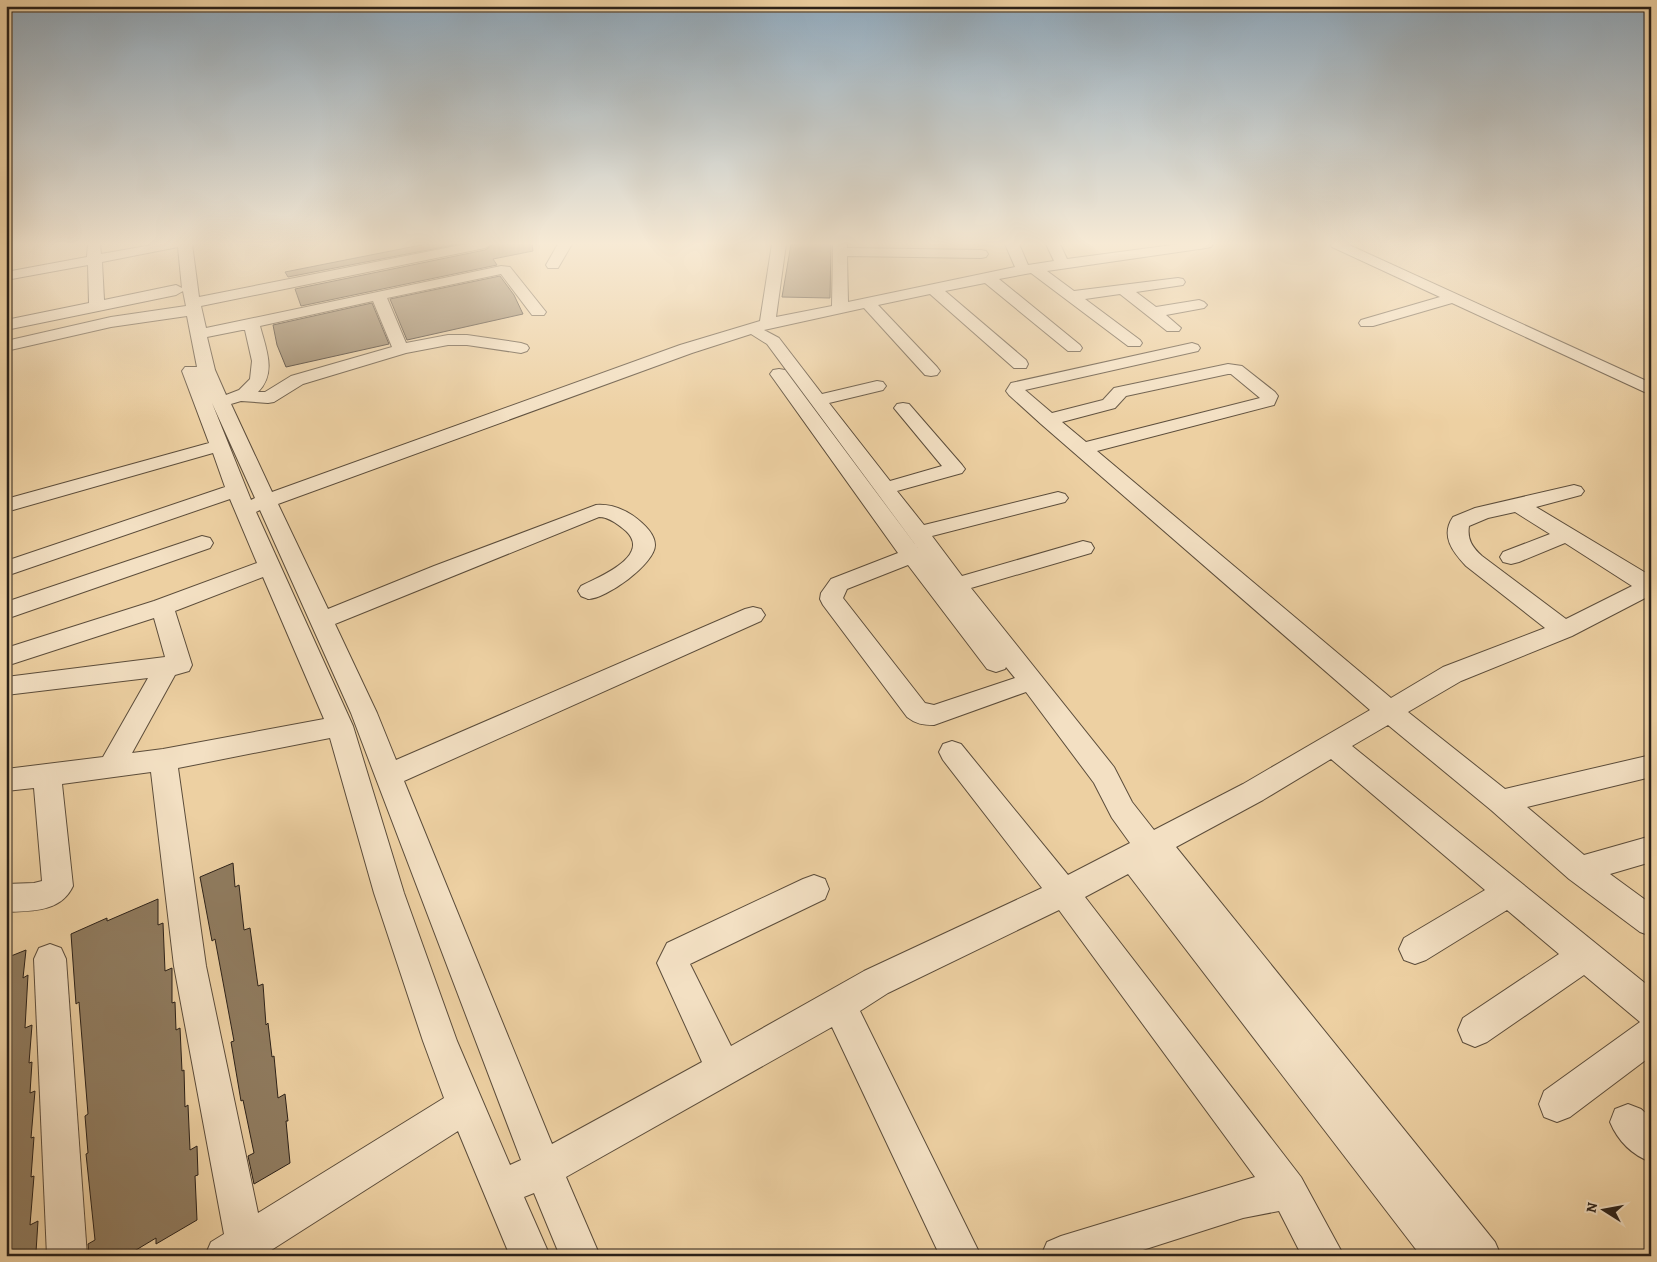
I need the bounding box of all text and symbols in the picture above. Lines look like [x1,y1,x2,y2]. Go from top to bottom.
north arrow [1580,1184,1630,1234]
text: N [1581,1201,1602,1214]

